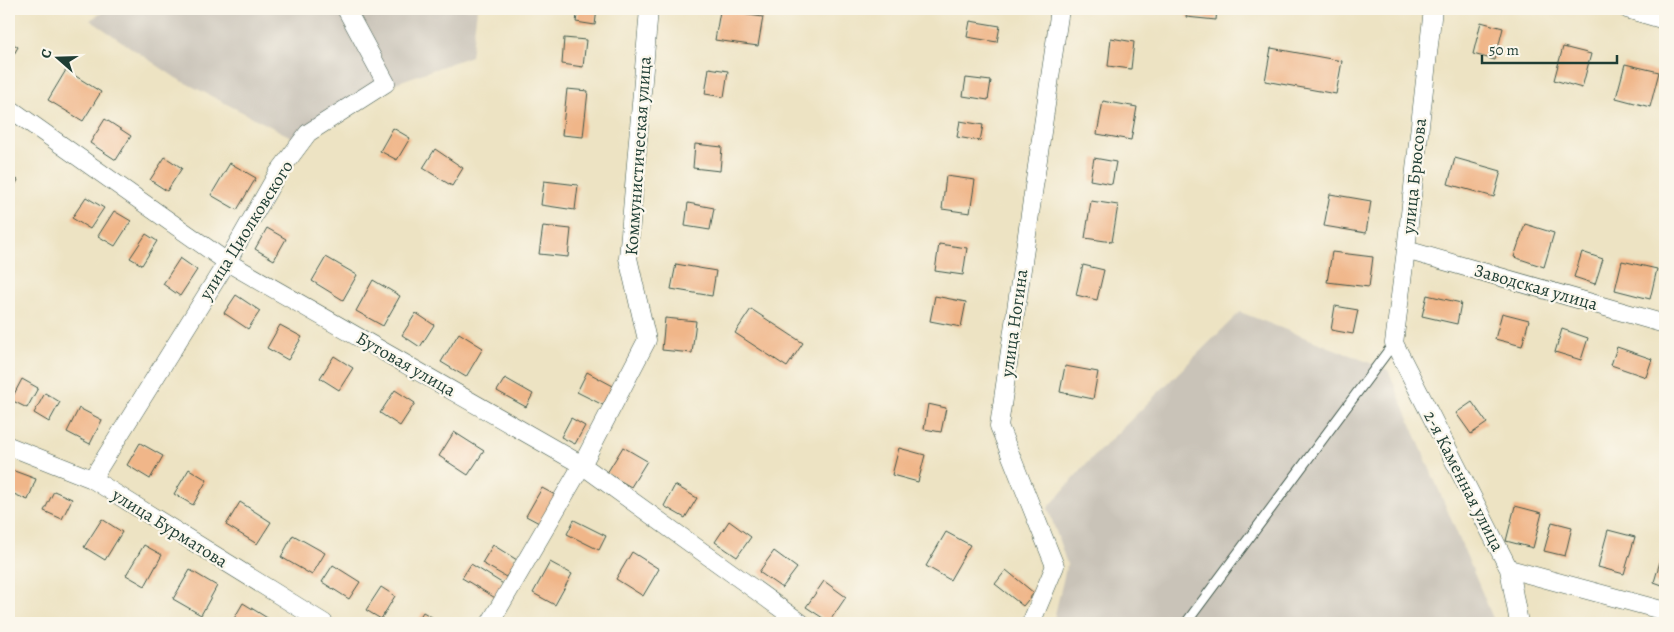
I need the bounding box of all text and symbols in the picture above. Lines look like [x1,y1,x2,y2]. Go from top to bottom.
north arrow [32,32,82,82]
scale bar [1482,32,1616,64]
text: 50 m [1489,40,1519,60]
text: С [36,46,57,61]
street label: Коммунистическая улица [619,55,657,256]
street label: улица Брюсова [1396,116,1432,236]
street label: улица Циолковского [193,156,299,305]
street label: Заводская улица [1471,258,1601,316]
street label: улица Ногина [994,267,1034,379]
street label: Бутовая улица [352,326,461,403]
street label: 2-я Каменная улица [1418,407,1510,556]
street label: улица Бурматова [107,482,233,574]

